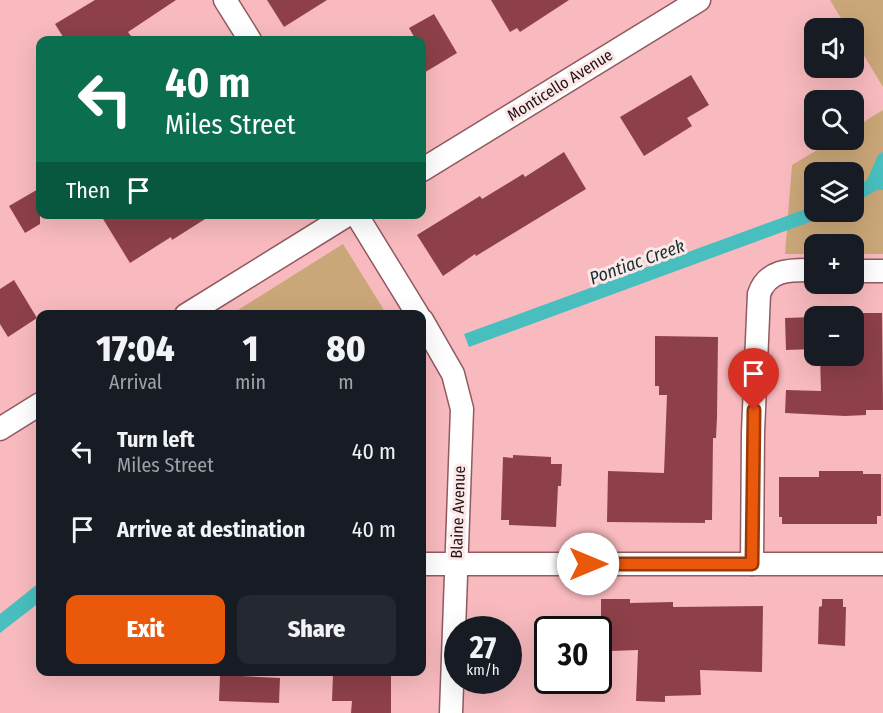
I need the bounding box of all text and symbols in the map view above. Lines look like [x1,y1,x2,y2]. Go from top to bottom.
map controls [804,18,864,366]
button: sound [804,18,864,78]
street label: Monticello Avenue [504,45,616,125]
text: 40 m [165,58,250,108]
icon: left [66,60,144,138]
button: search [804,90,864,150]
text: Miles Street [165,109,296,141]
button: layers [804,162,864,222]
icon: arrive [122,174,155,207]
text: Then [66,177,110,204]
button: + [804,234,864,294]
water label: Pontiac Creek [586,235,688,289]
button: − [804,306,864,366]
text: 17:04 [96,327,175,371]
text: 1 [243,327,258,371]
text: 80 [326,327,366,371]
pin [728,348,779,410]
icon: arrive [737,357,770,390]
text: Arrival [109,370,162,394]
text: min [235,370,266,394]
text: m [338,370,354,394]
text: Turn left [117,426,195,453]
icon: left [66,435,99,468]
text: 40 m [352,438,396,465]
text: Miles Street [117,453,214,477]
street label: Blaine Avenue [447,465,469,559]
icon: arrive [66,513,99,546]
text: Arrive at destination [117,516,305,543]
text: 40 m [352,516,396,543]
position arrow [556,532,620,596]
button: Exit [66,595,225,664]
button: Share [237,595,396,664]
speed limit sign: 30 [534,616,612,694]
text: 27 [470,630,496,666]
text: km/h [466,661,500,679]

